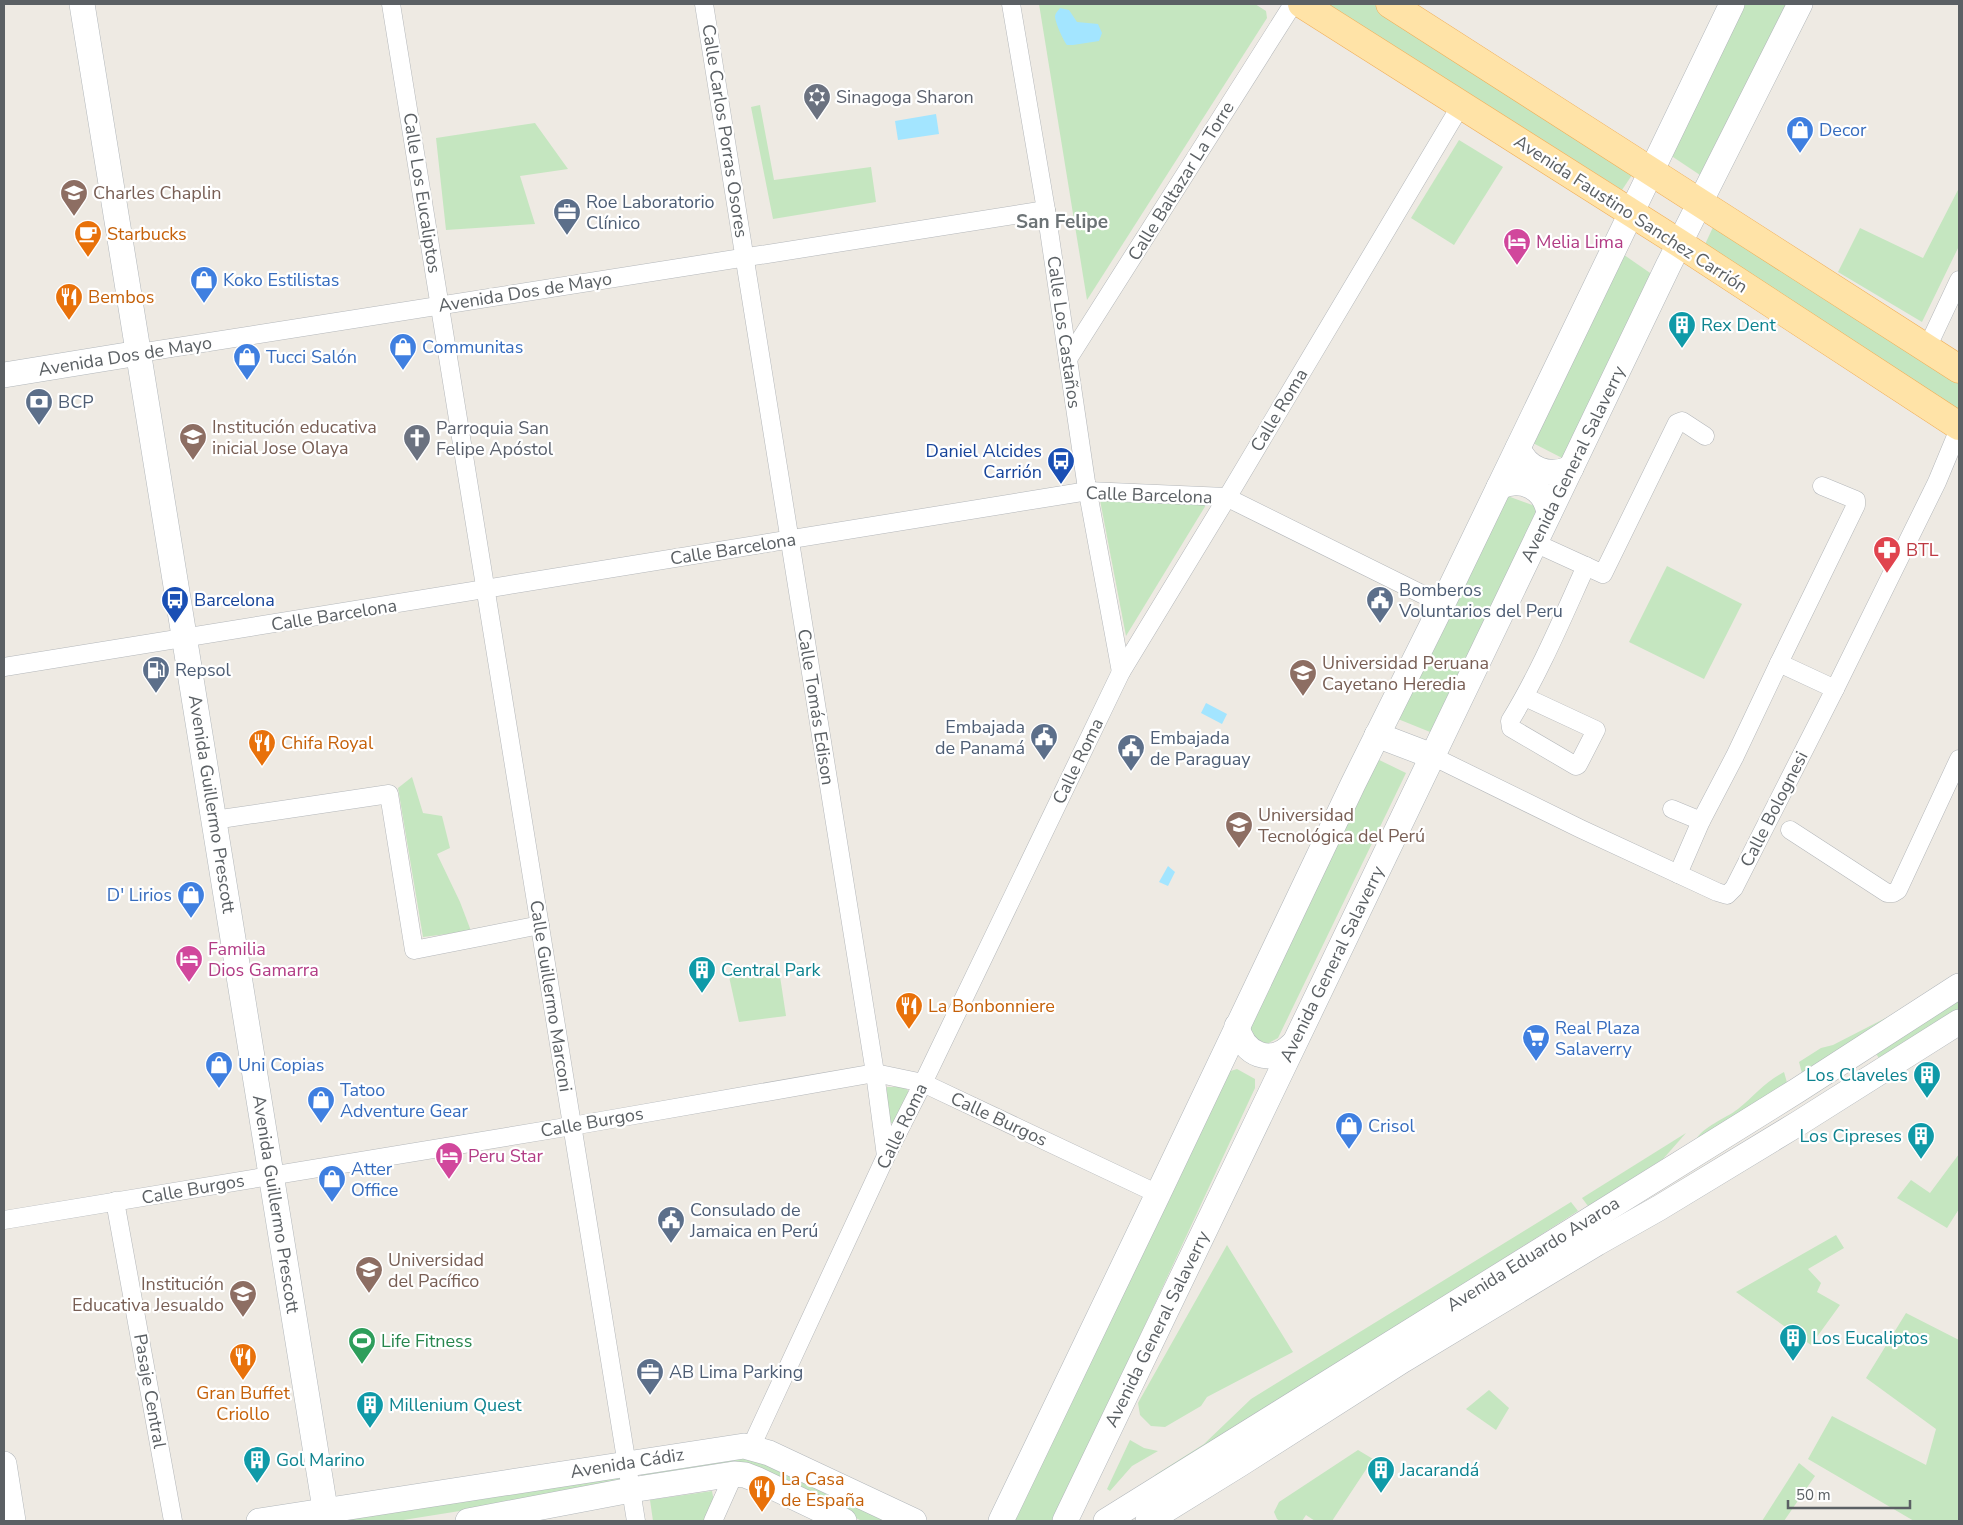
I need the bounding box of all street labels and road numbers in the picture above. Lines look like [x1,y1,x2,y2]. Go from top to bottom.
street label: Calle Carlos Porras Osores [696,22,754,240]
street label: Calle Baltazar La Torre [1122,97,1240,265]
street label: Calle Los Eucaliptos [397,111,447,275]
street label: Avenida Faustino Sanchez Carrión [1510,129,1752,299]
street label: Calle Los Castaños [1041,254,1087,410]
street label: Avenida Dos de Mayo [436,266,614,318]
street label: Avenida Dos de Mayo [36,330,214,382]
street label: Avenida General Salaverry [1515,361,1631,566]
street label: Calle Roma [1245,364,1313,456]
street label: Calle Barcelona [1085,481,1213,509]
street label: Calle Barcelona [668,527,798,571]
street label: Calle Barcelona [269,593,399,637]
street label: Calle Tomás Edison [792,627,840,787]
street label: Avenida Guillermo Prescott [183,693,241,916]
street label: Calle Roma [1047,714,1109,808]
street label: Calle Bolognesi [1735,747,1813,871]
street label: Avenida General Salaverry [1274,861,1390,1066]
street label: Calle Guillermo Marconi [524,898,578,1094]
street label: Calle Roma [871,1079,933,1173]
street label: Calle Burgos [947,1086,1051,1152]
street label: Avenida Guillermo Prescott [247,1093,305,1316]
street label: Calle Burgos [539,1101,645,1143]
street label: Calle Burgos [140,1168,246,1210]
street label: Avenida Eduardo Avaroa [1442,1191,1624,1317]
street label: Avenida General Salaverry [1099,1226,1215,1431]
street label: Pasaje Central [128,1332,172,1451]
street label: Avenida Cádiz [568,1442,686,1484]

